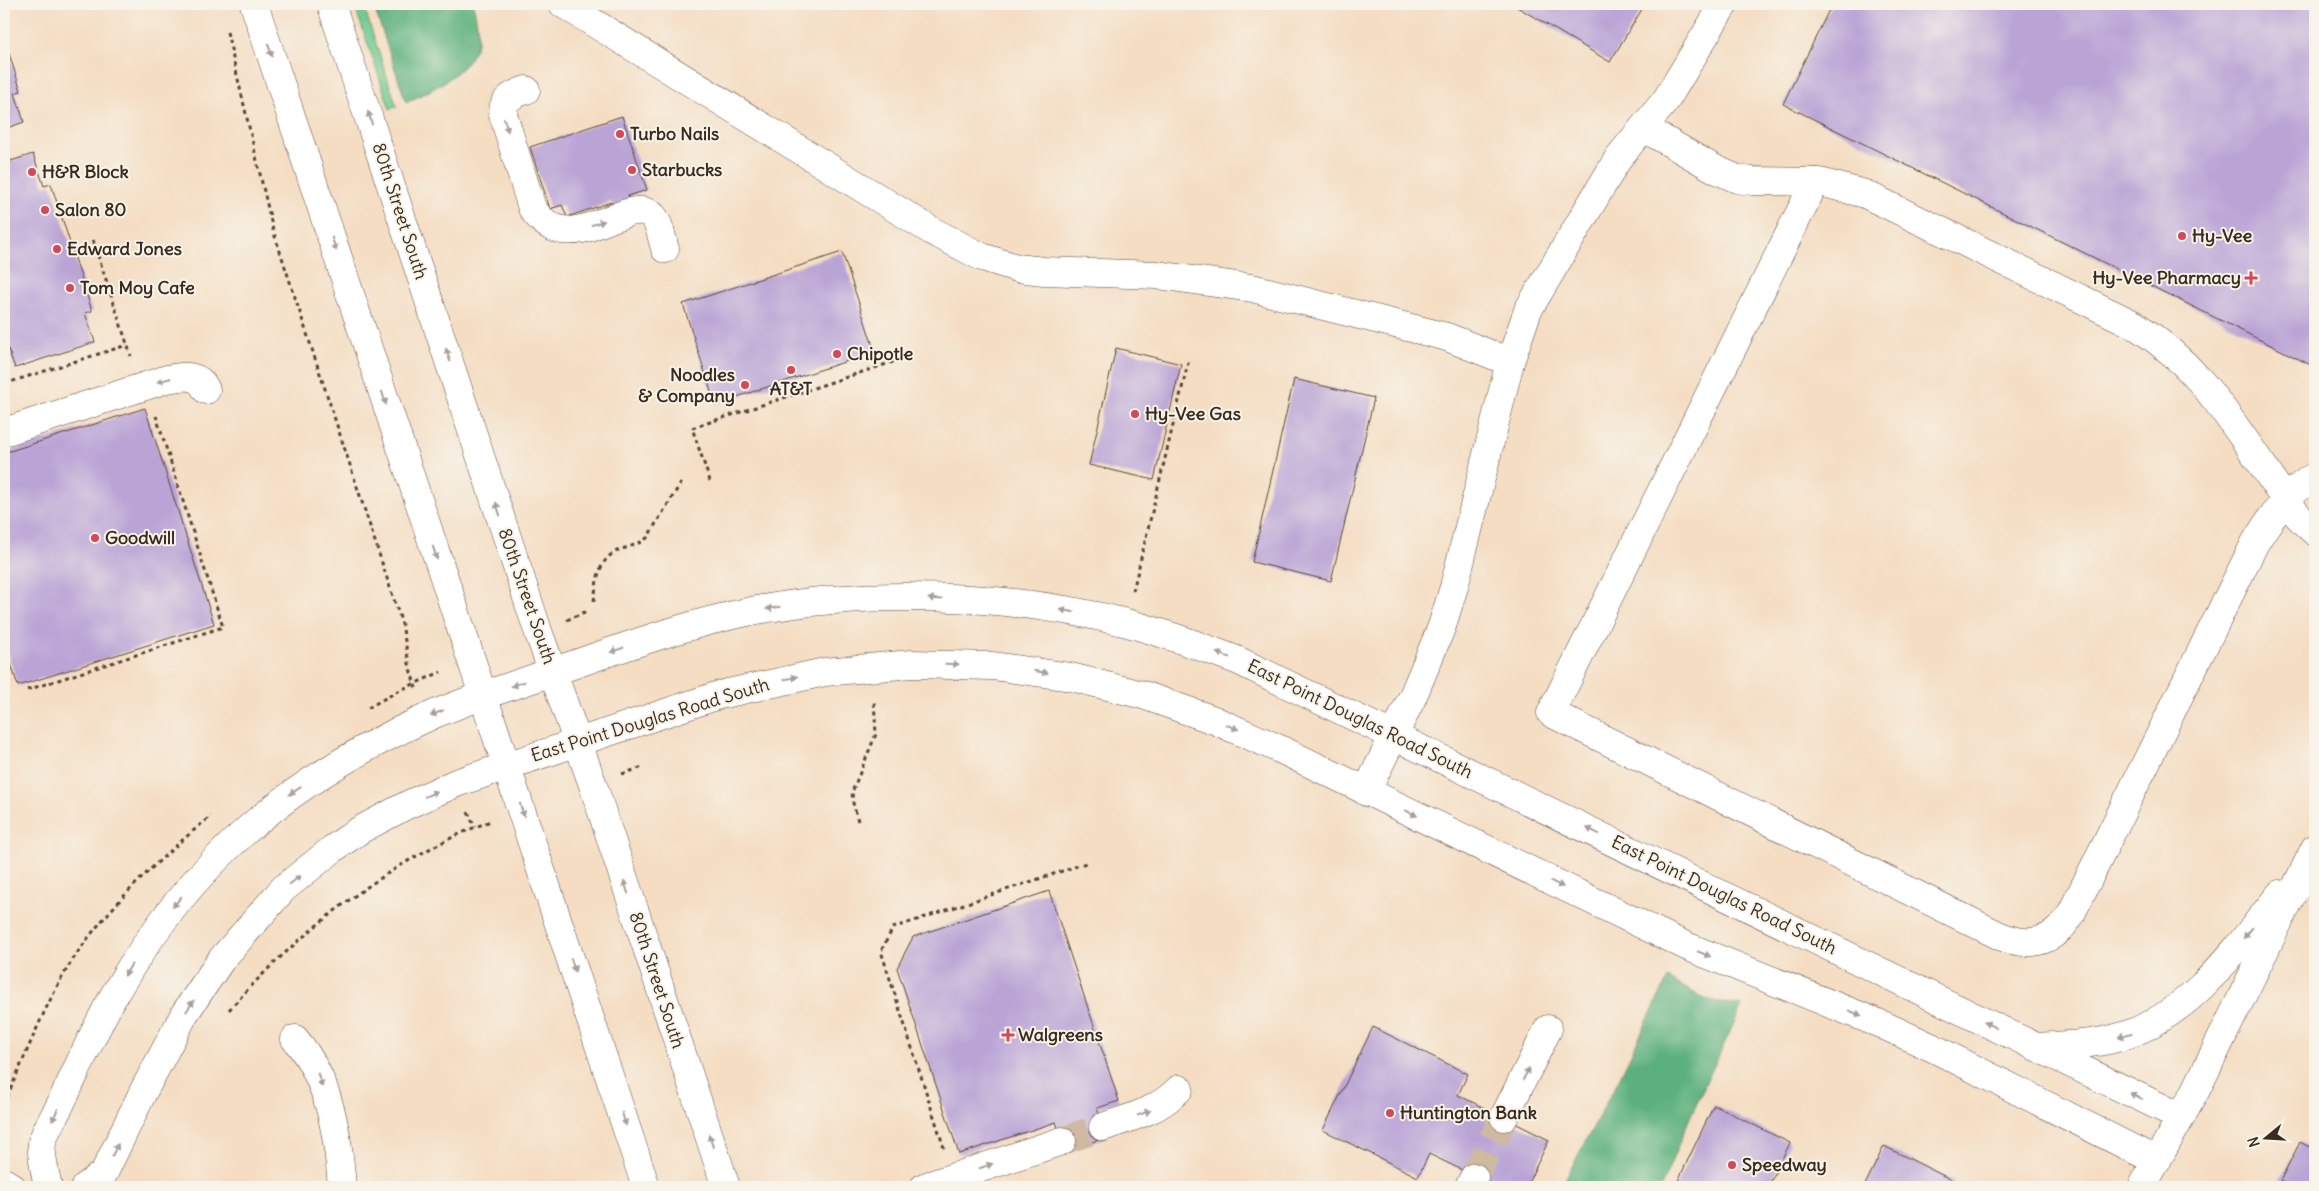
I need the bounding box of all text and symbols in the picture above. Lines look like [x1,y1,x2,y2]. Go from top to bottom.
one-way arrow [266,43,274,58]
one-way arrow [365,110,373,125]
one-way arrow [502,118,510,133]
place label: Turbo Nails [630,122,719,145]
marker: Turbo Nails [614,128,626,140]
street label: 80th Street South [368,140,433,282]
place label: Starbucks [642,158,722,181]
place label: H&R Block [42,160,129,183]
marker: Starbucks [626,164,638,176]
marker: H&R Block [26,166,38,178]
place label: Salon 80 [55,198,127,221]
marker: Salon 80 [39,204,51,216]
one-way arrow [591,219,606,227]
place label: Hy-Vee [2192,224,2252,247]
marker: Hy-Vee [2176,230,2188,242]
place label: Edward Jones [67,237,182,260]
one-way arrow [330,237,338,252]
marker: Edward Jones [51,243,63,255]
place label: Hy-Vee Pharmacy [2092,266,2241,289]
marker: Hy-Vee Pharmacy [2245,272,2257,284]
place label: Tom Moy Cafe [80,276,195,299]
marker: Tom Moy Cafe [64,282,76,294]
place label: Chipotle [847,342,914,365]
one-way arrow [443,347,451,362]
marker: Chipotle [831,348,843,360]
place label: Noodles & Company [638,363,735,407]
marker: AT&T [785,364,797,376]
one-way arrow [156,377,171,385]
place label: AT&T [770,377,813,400]
marker: Noodles & Company [739,379,751,391]
one-way arrow [381,391,389,406]
place label: Hy-Vee Gas [1145,402,1241,425]
marker: Hy-Vee Gas [1129,408,1141,420]
one-way arrow [494,502,502,517]
street label: 80th Street South [493,525,562,667]
place label: Goodwill [105,526,175,549]
marker: Goodwill [89,532,101,544]
one-way arrow [432,545,439,560]
one-way arrow [927,594,943,602]
one-way arrow [765,604,781,612]
one-way arrow [1058,606,1074,614]
one-way arrow [609,646,624,654]
one-way arrow [1215,651,1230,659]
street label: East Point Douglas Road South [1244,654,1477,783]
one-way arrow [945,661,961,669]
one-way arrow [1033,669,1049,677]
street label: East Point Douglas Road South [528,672,772,767]
one-way arrow [783,674,798,682]
one-way arrow [510,681,525,688]
one-way arrow [430,710,444,718]
one-way arrow [1225,724,1239,732]
one-way arrow [288,786,302,796]
one-way arrow [424,789,438,797]
one-way arrow [519,803,526,818]
one-way arrow [1403,809,1418,817]
one-way arrow [1585,827,1600,835]
street label: East Point Douglas Road South [1608,830,1841,959]
one-way arrow [288,875,301,886]
one-way arrow [622,879,630,894]
one-way arrow [1549,880,1564,888]
one-way arrow [171,895,182,908]
street label: 80th Street South [625,909,690,1051]
one-way arrow [2243,926,2254,939]
one-way arrow [1696,950,1711,958]
one-way arrow [569,958,577,973]
one-way arrow [124,964,133,977]
one-way arrow [185,999,195,1013]
one-way arrow [1847,1010,1862,1018]
one-way arrow [1983,1021,1998,1029]
place label: Walgreens [1018,1023,1103,1046]
marker: Walgreens [1002,1029,1014,1041]
one-way arrow [2118,1031,2133,1039]
one-way arrow [1522,1066,1530,1081]
one-way arrow [316,1073,324,1088]
one-way arrow [2129,1092,2144,1101]
place label: Huntington Bank [1400,1101,1537,1124]
marker: Huntington Bank [1384,1107,1396,1119]
one-way arrow [51,1108,59,1123]
one-way arrow [1137,1109,1152,1117]
one-way arrow [620,1112,628,1127]
north arrow [2242,1114,2292,1164]
one-way arrow [706,1133,714,1148]
text: N [2244,1135,2264,1149]
one-way arrow [111,1143,119,1157]
place label: Speedway [1742,1153,1827,1176]
marker: Speedway [1726,1159,1738,1171]
one-way arrow [979,1162,994,1169]

